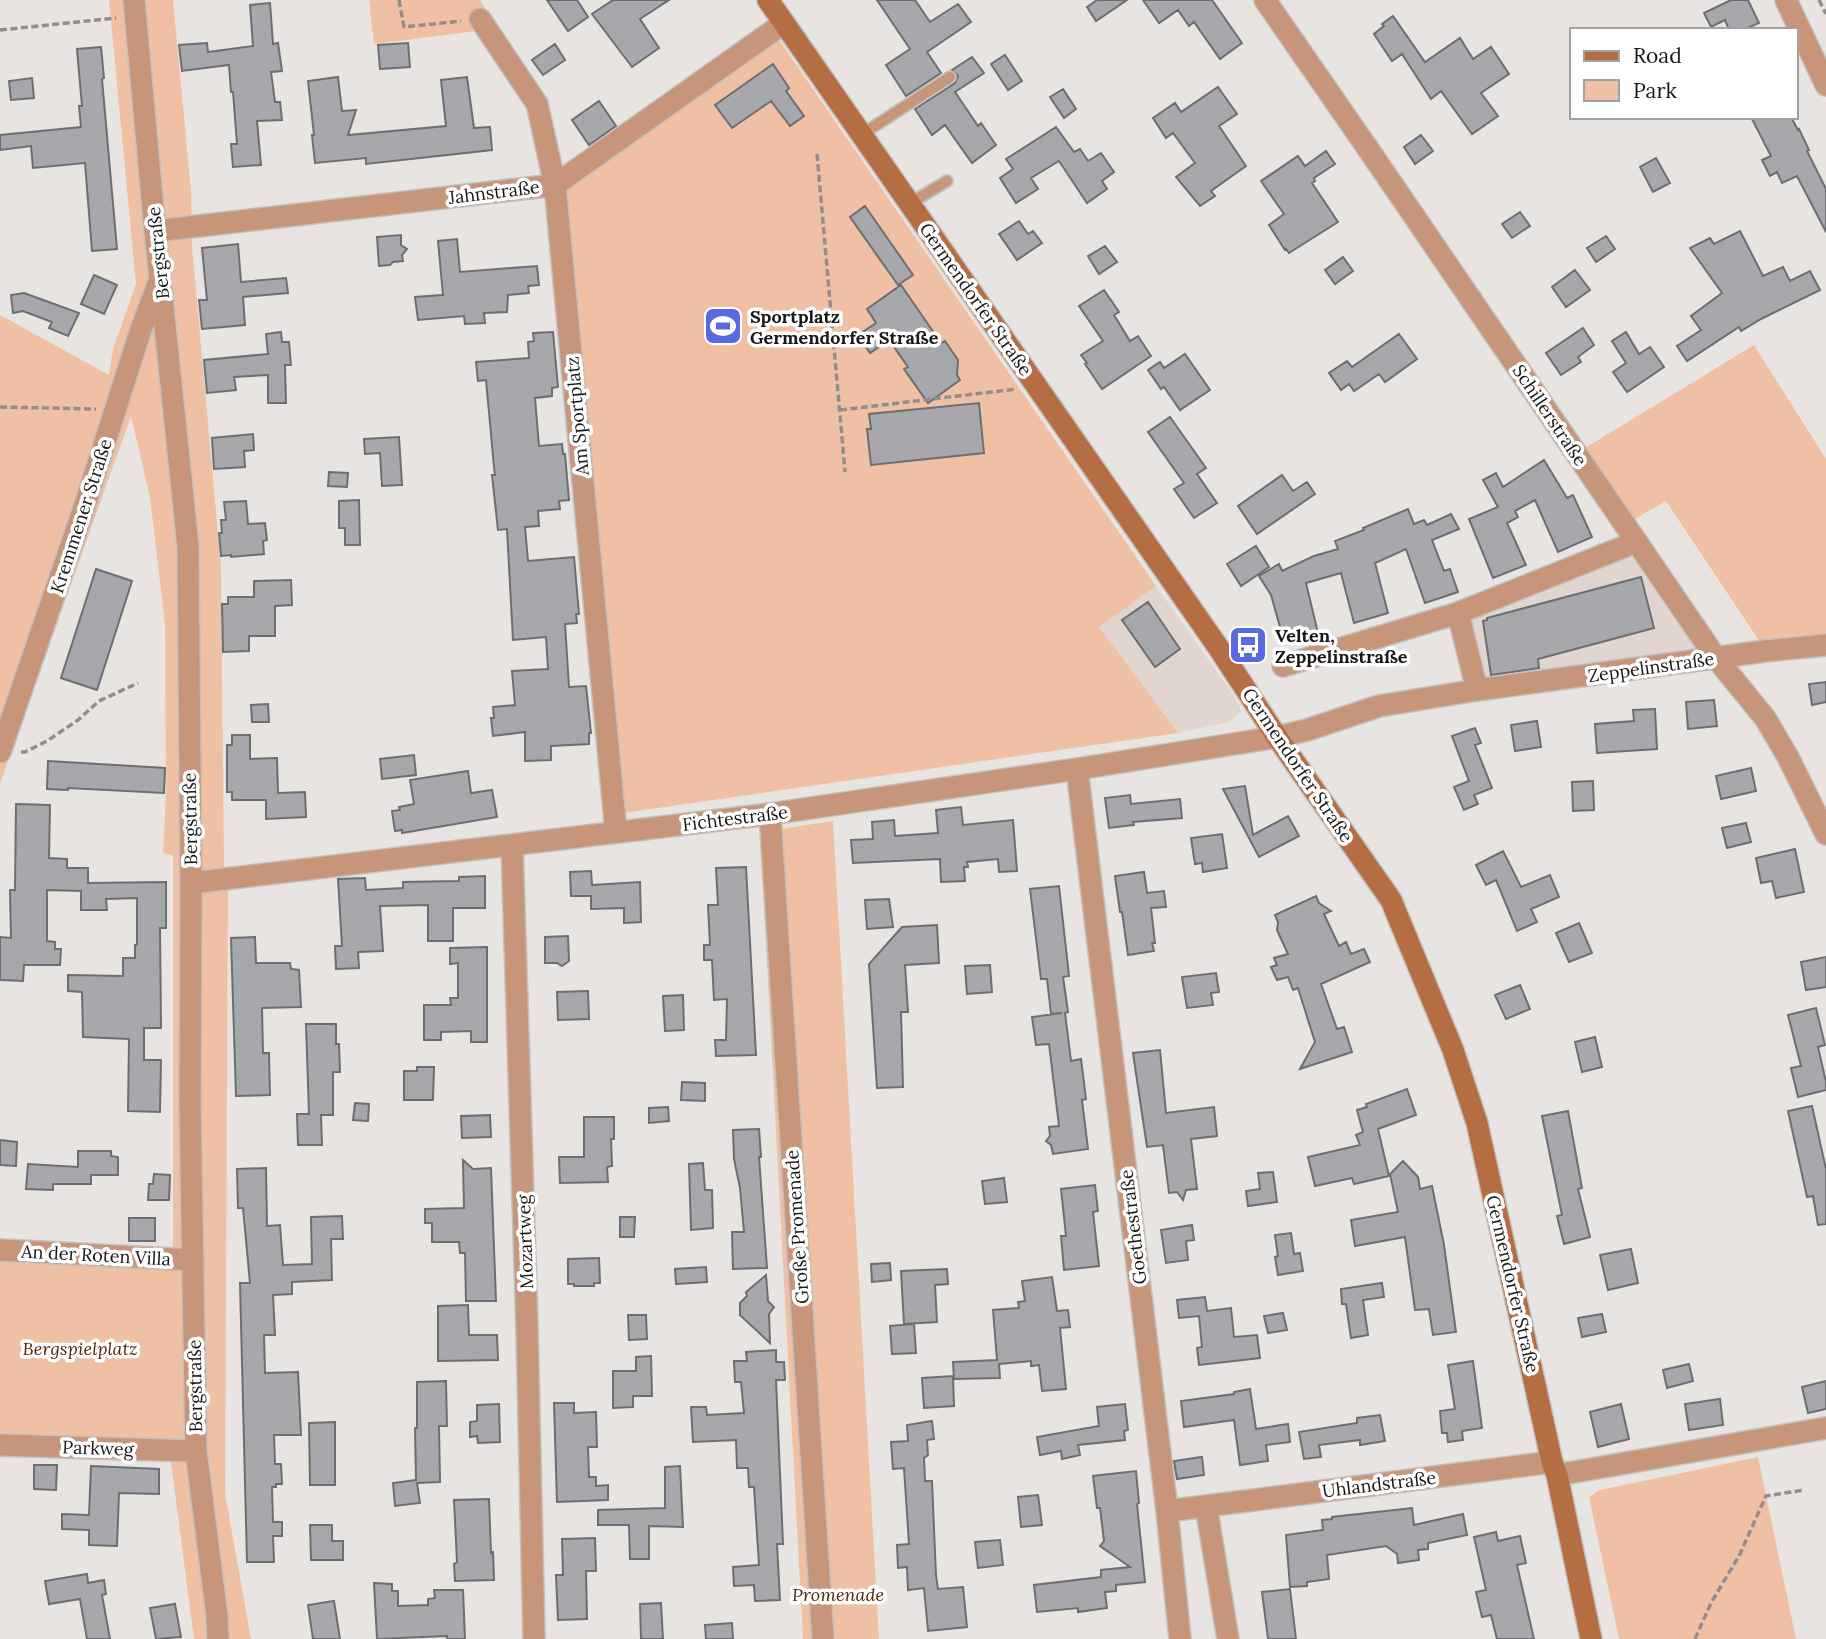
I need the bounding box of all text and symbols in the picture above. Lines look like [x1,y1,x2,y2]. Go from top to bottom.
legend [1570,28,1798,119]
text: Road [1633,42,1682,69]
text: Park [1633,77,1677,104]
street label: Jahnstraße [446,175,541,209]
street label: Bergstraße [142,205,174,300]
street label: Germendorfer Straße [915,218,1038,380]
sports icon: Sportplatz Germendorfer Straße [702,305,744,347]
place label: Sportplatz Germendorfer Straße [750,305,939,349]
street label: Am Sportplatz [560,356,594,477]
street label: Schillerstraße [1508,360,1592,470]
street label: Kremmener Straße [45,436,117,596]
bus stop icon: Velten, Zeppelinstraße [1227,624,1269,666]
place label: Velten, Zeppelinstraße [1275,624,1408,668]
street label: Zeppelinstraße [1586,647,1716,687]
street label: Germendorfer Straße [1238,683,1358,847]
street label: Bergstraße [178,772,202,866]
street label: Fichtestraße [681,800,789,836]
street label: Große Promenade [780,1149,814,1305]
street label: Goethestraße [1115,1168,1151,1286]
street label: Mozartweg [512,1193,538,1290]
street label: Germendorfer Straße [1481,1193,1545,1375]
street label: An der Roten Villa [20,1240,171,1270]
park label: Bergspielplatz [22,1337,138,1360]
street label: Bergstraße [183,1339,207,1433]
street label: Parkweg [62,1435,135,1461]
street label: Uhlandstraße [1321,1466,1437,1502]
park label: Promenade [792,1583,884,1606]

